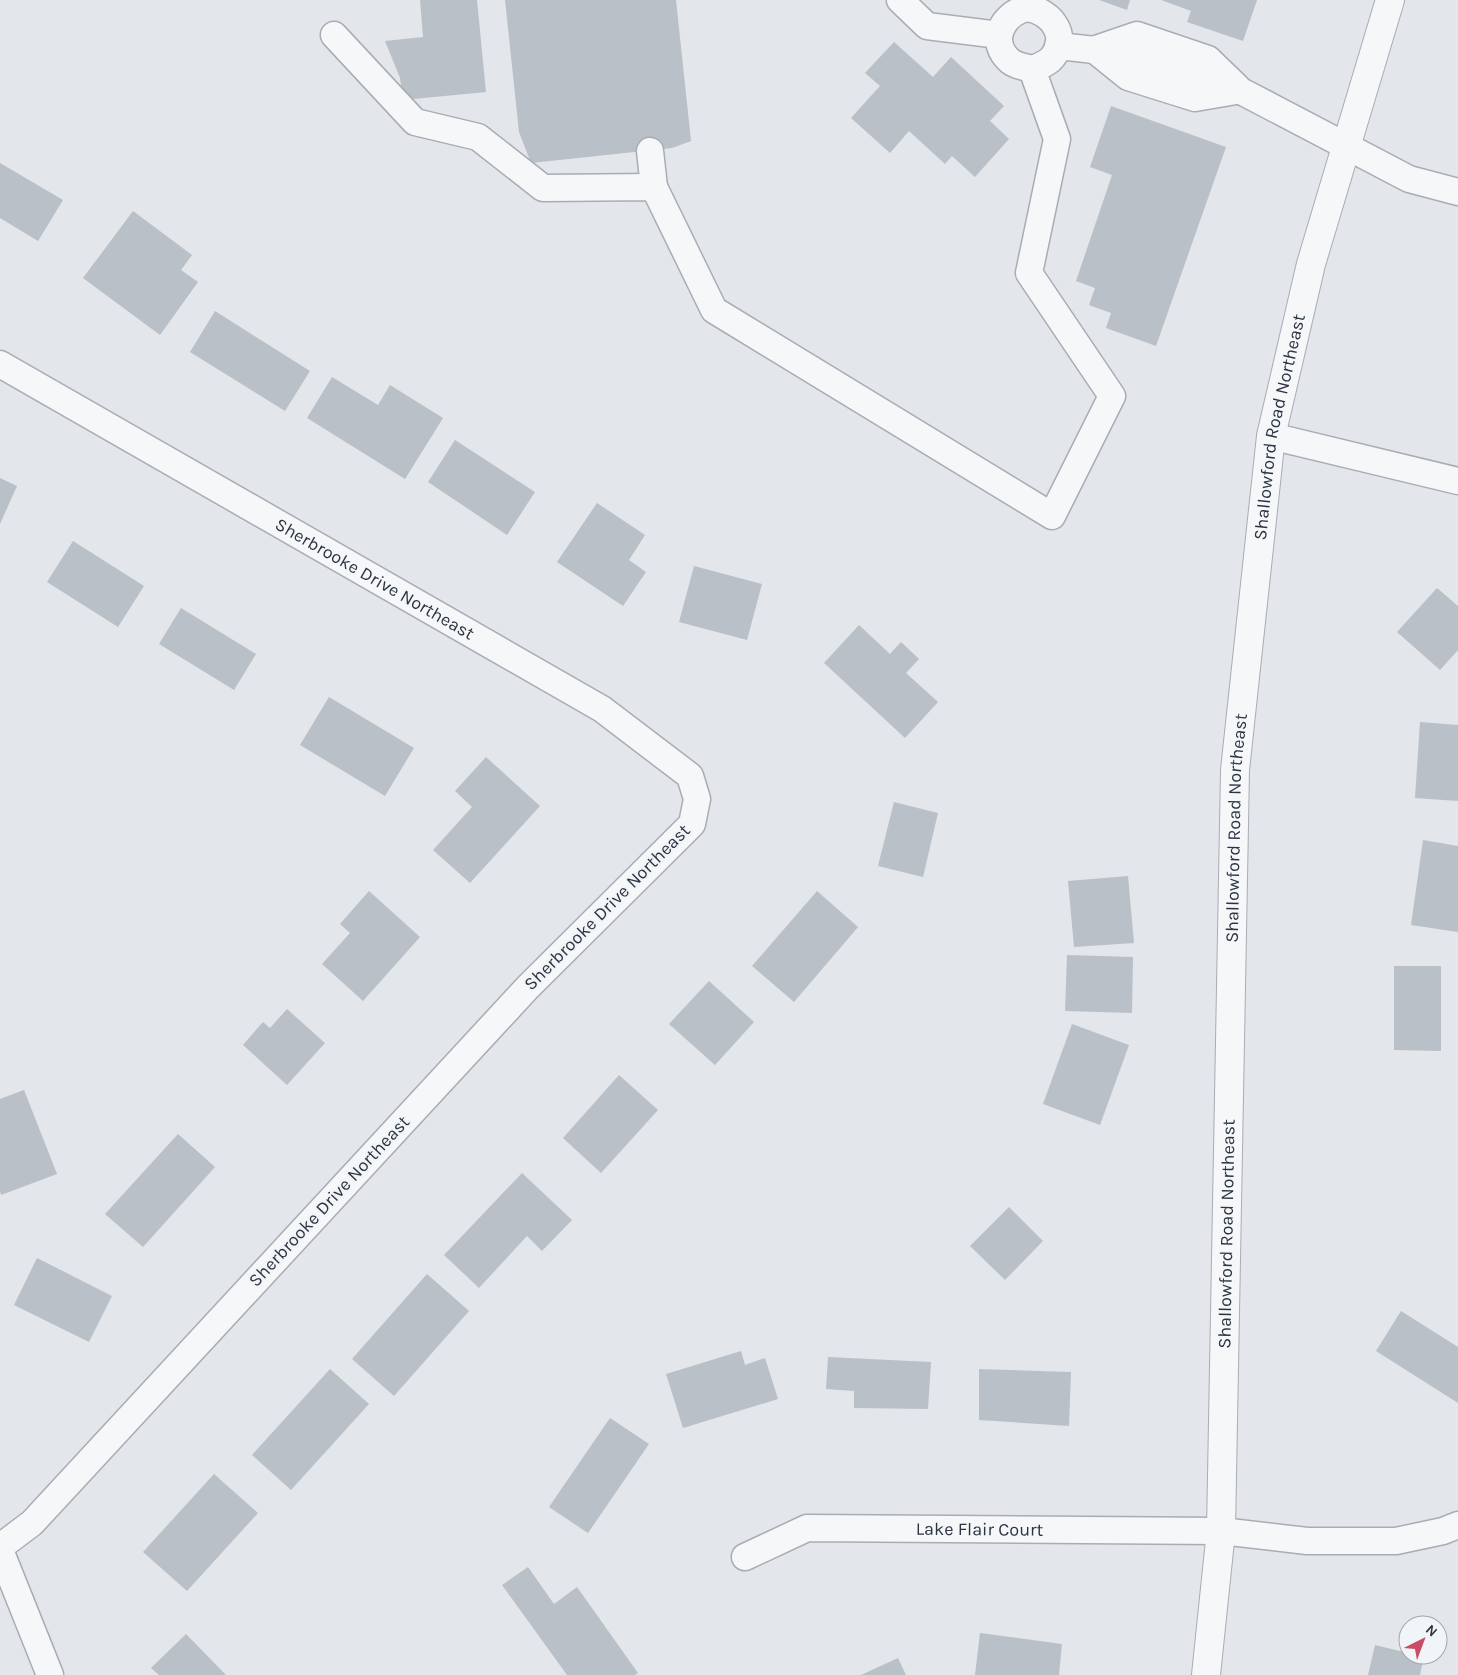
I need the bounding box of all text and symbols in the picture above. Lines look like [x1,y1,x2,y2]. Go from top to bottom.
street label: Shallowford Road Northeast [1249,312,1310,541]
street label: Sherbrooke Drive Northeast [271,513,479,645]
street label: Shallowford Road Northeast [1221,712,1252,943]
street label: Sherbrooke Drive Northeast [519,819,695,995]
street label: Sherbrooke Drive Northeast [244,1111,414,1291]
street label: Shallowford Road Northeast [1213,1119,1240,1349]
street label: Lake Flair Court [916,1518,1044,1541]
north arrow [1398,1615,1448,1665]
text: N [1422,1621,1441,1640]

